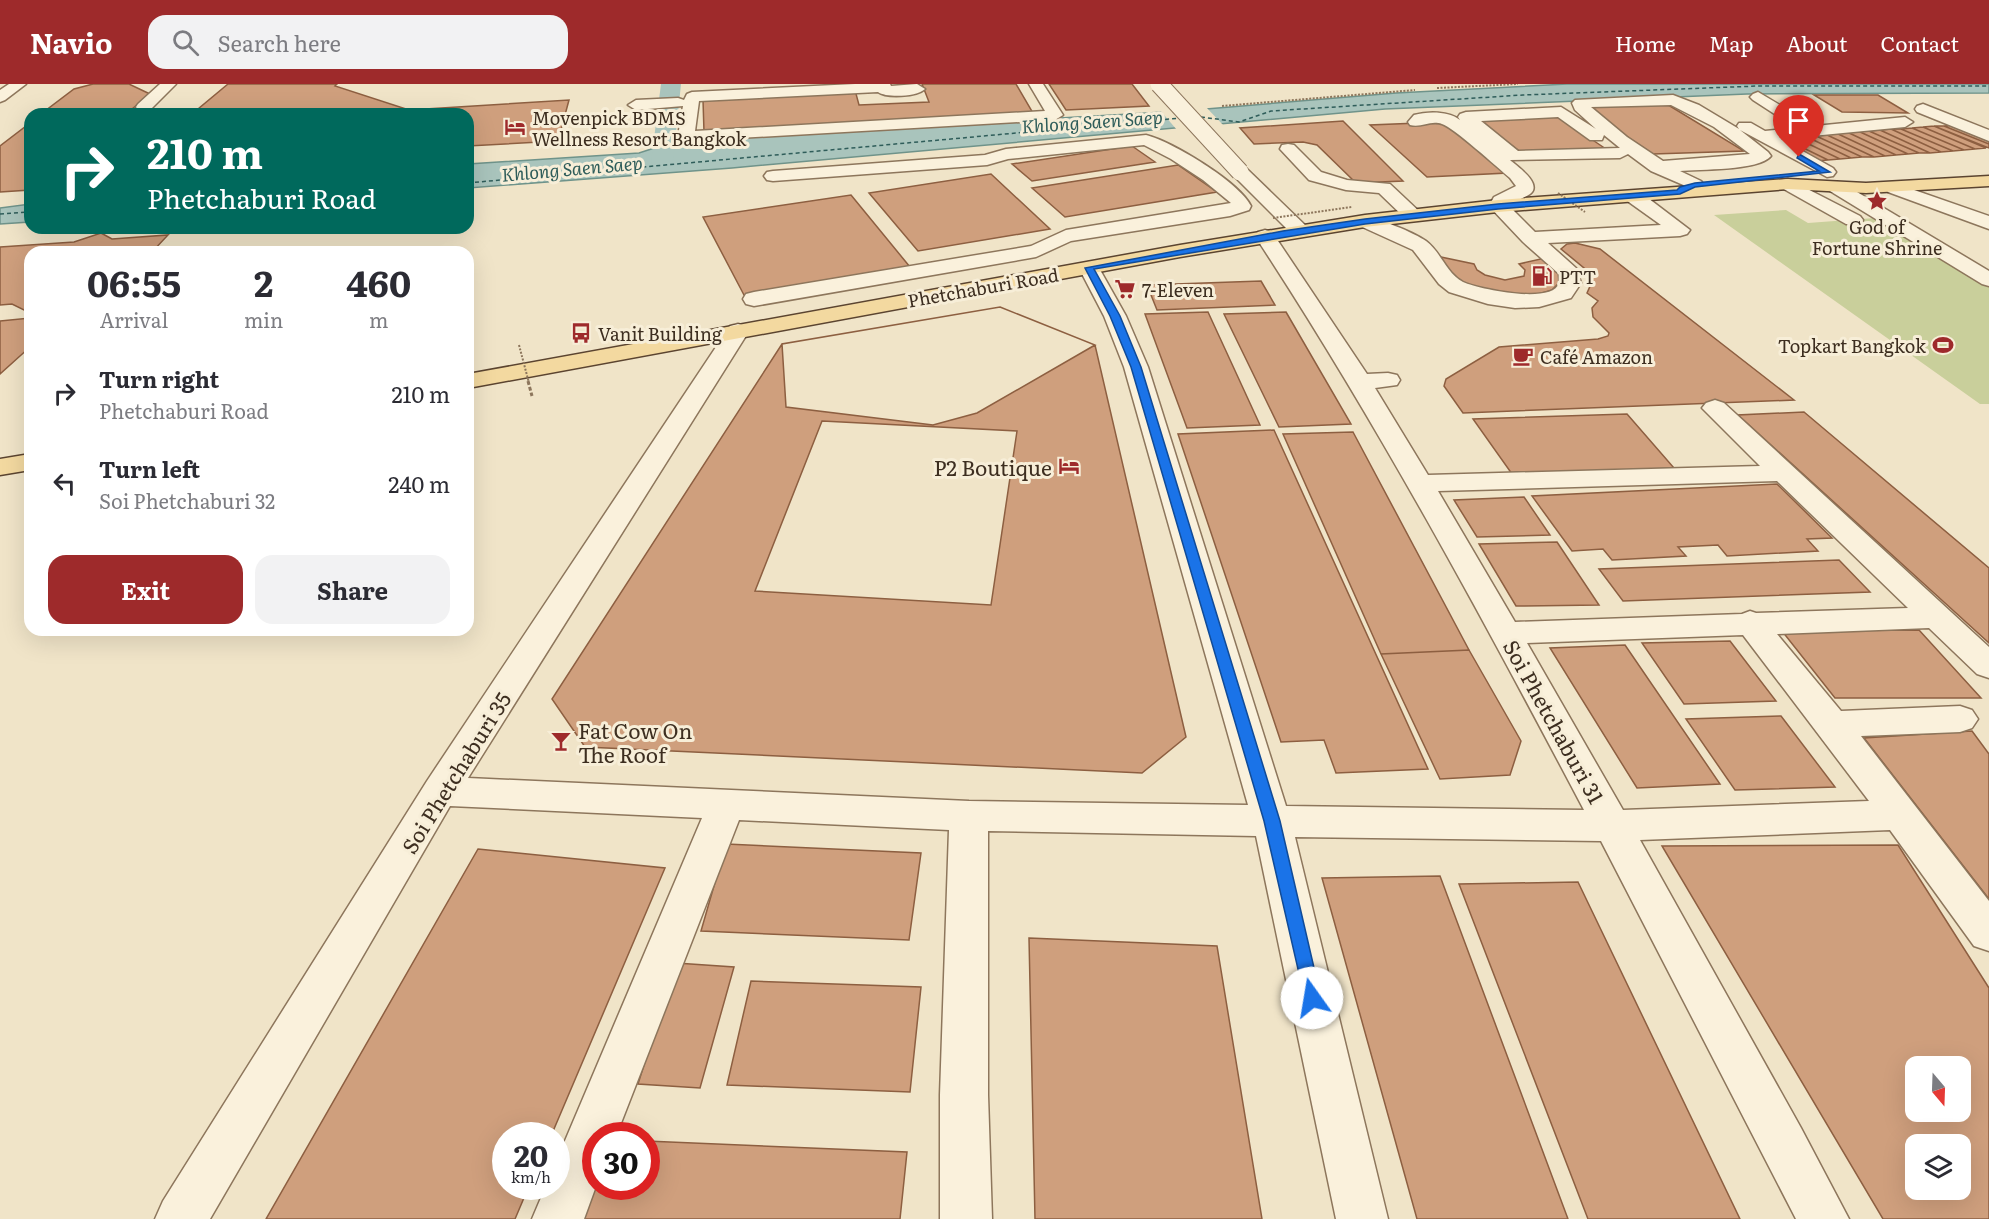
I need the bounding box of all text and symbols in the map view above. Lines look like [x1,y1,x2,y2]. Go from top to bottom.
search box [148,15,568,69]
text: Navio [30,21,112,63]
icon: search [169,26,202,59]
text: Search here [217,26,341,59]
text: Home [1615,27,1676,58]
text: Map [1709,27,1753,58]
text: About [1786,27,1848,58]
text: Contact [1881,27,1959,58]
pin [1773,95,1824,157]
water label: Khlong Saen Saep [1020,103,1164,139]
place label: Movenpick BDMS Wellness Resort Bangkok [532,104,748,152]
icon: arrive [1782,104,1815,137]
hotel icon: Movenpick BDMS Wellness Resort Bangkok [503,115,527,139]
text: 210 m [147,120,263,182]
icon: right [48,132,126,210]
water label: Khlong Saen Saep [500,148,644,188]
text: Phetchaburi Road [147,177,376,217]
place icon: God of Fortune Shrine [1865,189,1889,213]
place label: God of Fortune Shrine [1812,213,1942,261]
text: 06:55 [87,255,181,308]
text: 2 [254,255,273,308]
text: 460 [346,255,411,308]
street label: Phetchaburi Road [905,260,1061,314]
place label: PTT [1559,263,1596,290]
fuel station icon: PTT [1530,264,1554,288]
place label: 7-Eleven [1142,276,1214,303]
supermarket icon: 7-Eleven [1113,277,1137,301]
text: Arrival [100,304,168,334]
text: min [244,304,283,334]
text: m [369,304,388,334]
place label: Vanit Building [598,320,723,347]
bus stop icon: Vanit Building [569,321,593,345]
place label: Topkart Bangkok [1778,332,1927,359]
sports icon: Topkart Bangkok [1931,333,1955,357]
place label: Café Amazon [1540,343,1653,370]
cafe icon: Café Amazon [1511,344,1535,368]
text: Turn right [99,362,219,395]
icon: right [48,377,81,410]
text: 210 m [391,377,450,410]
text: Phetchaburi Road [99,395,269,425]
place label: P2 Boutique [934,451,1052,482]
text: Turn left [99,452,200,485]
hotel icon: P2 Boutique [1057,454,1081,478]
icon: left [48,467,81,500]
text: 240 m [388,467,450,500]
text: Soi Phetchaburi 32 [99,485,275,515]
button: Exit [48,555,243,624]
button: Share [255,555,450,624]
street label: Soi Phetchaburi 31 [1497,633,1613,809]
street label: Soi Phetchaburi 35 [393,685,517,859]
place label: Fat Cow On The Roof [578,714,692,769]
bar icon: Fat Cow On The Roof [549,729,573,753]
position arrow [1280,966,1344,1030]
north arrow [1905,1056,1971,1122]
map controls [1905,1056,1971,1200]
speed limit sign: 30 [582,1122,660,1200]
text: 20 [514,1132,548,1176]
button: layers [1905,1134,1971,1200]
text: km/h [511,1165,551,1188]

